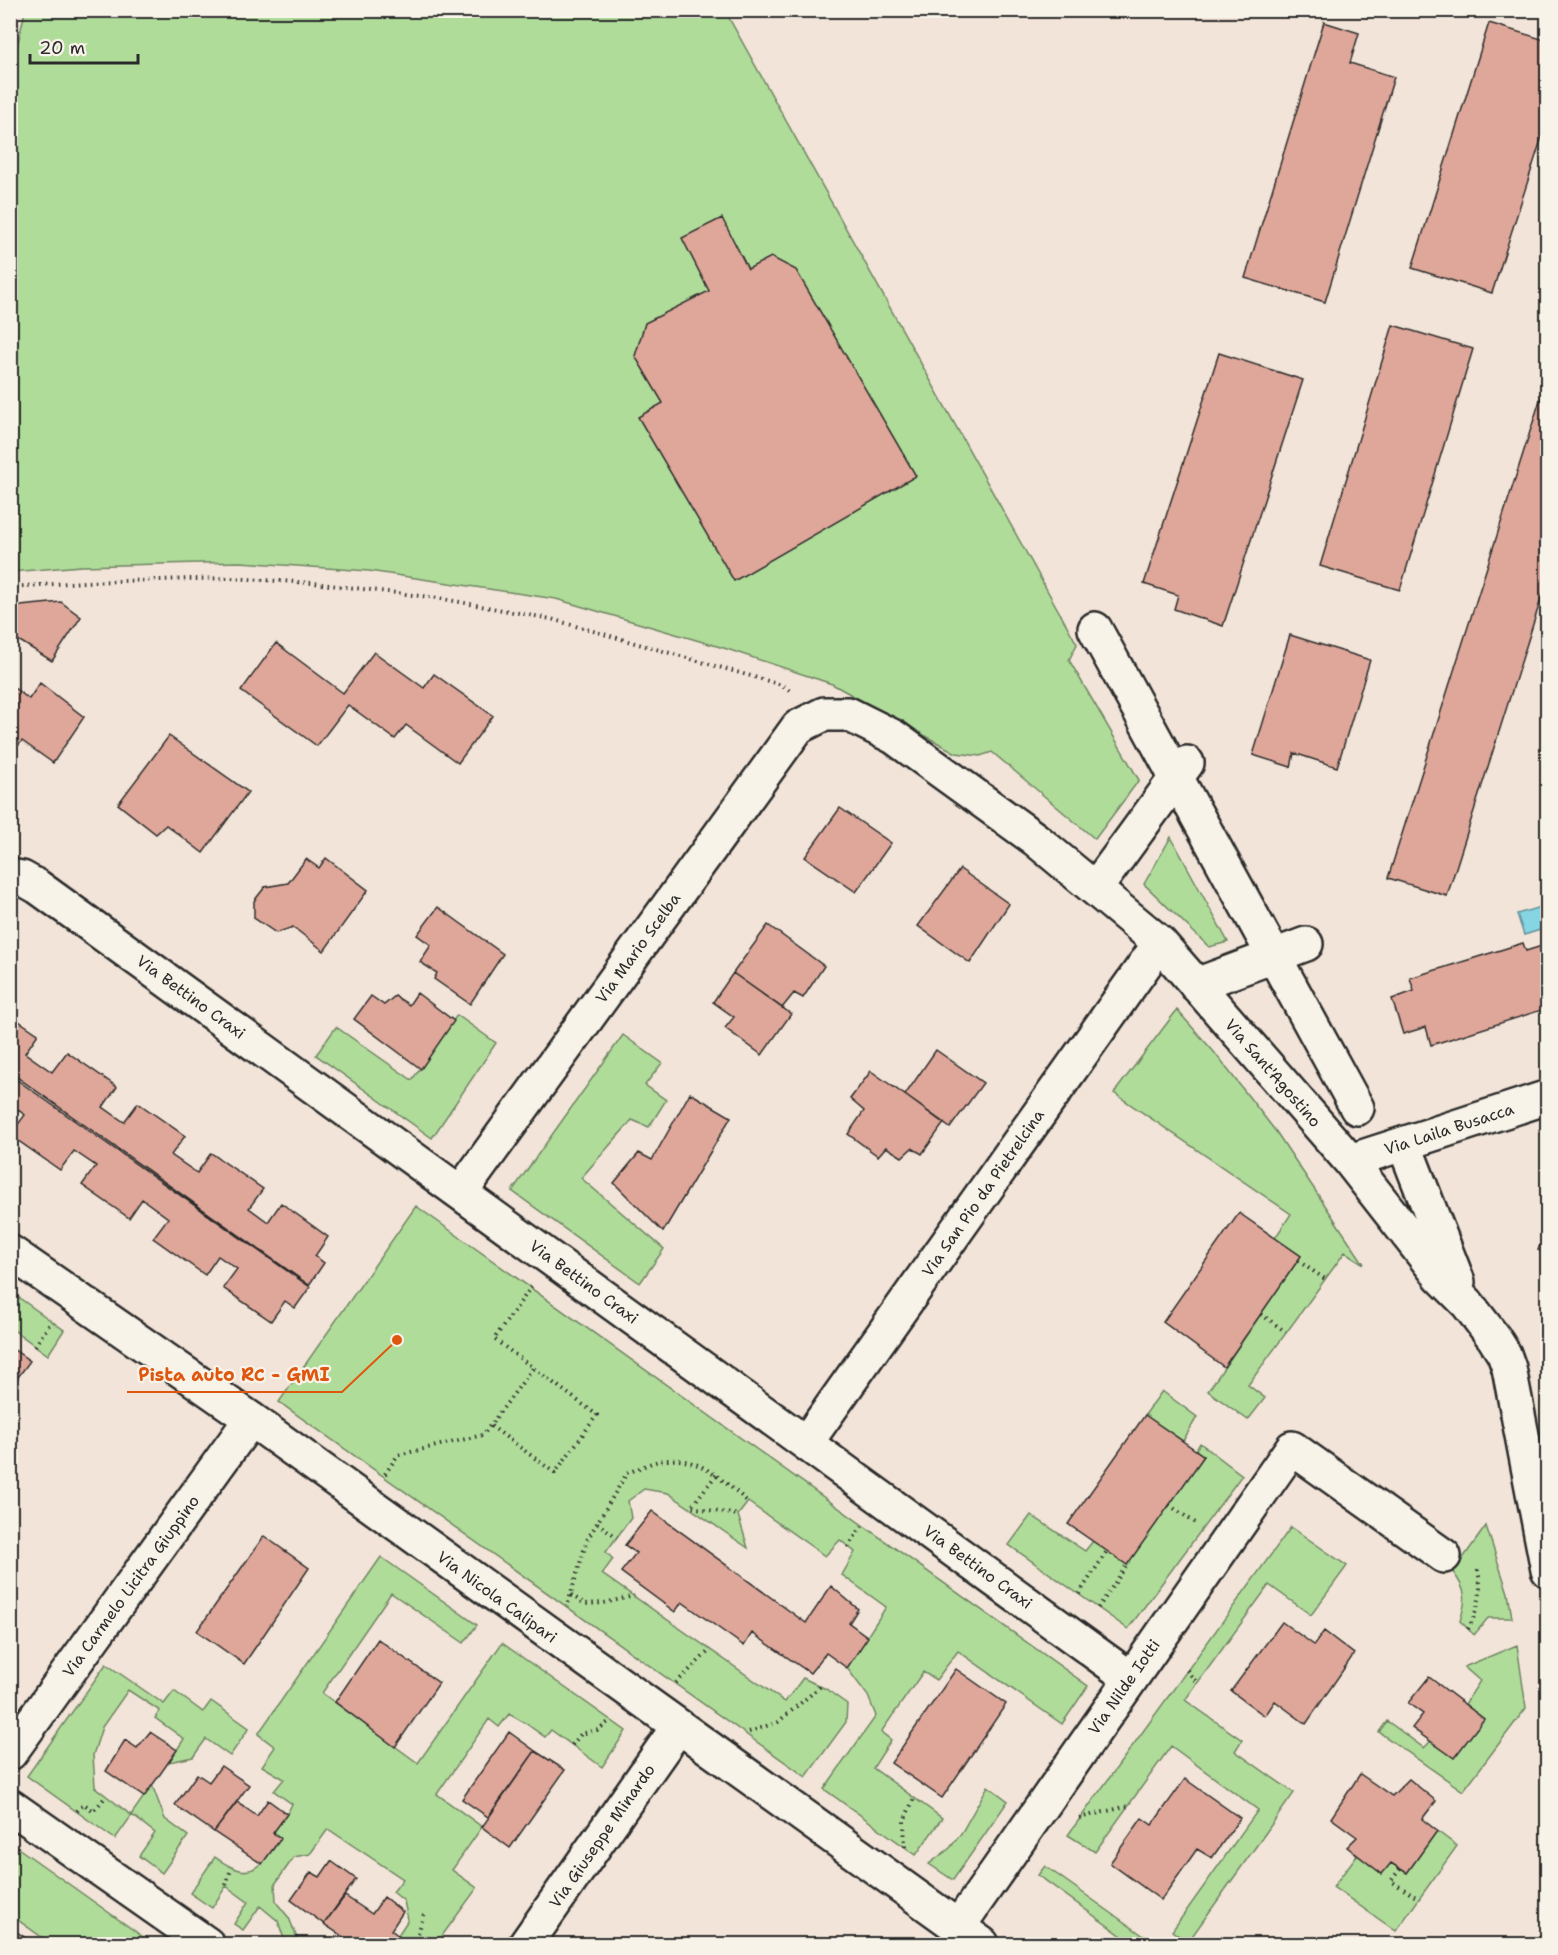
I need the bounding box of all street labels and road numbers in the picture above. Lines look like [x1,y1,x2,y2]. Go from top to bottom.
street label: Via Mario Scelba [591,889,685,1007]
street label: Via Bettino Craxi [132,950,250,1044]
street label: Via Sant'Agostino [1220,1015,1326,1131]
street label: Via Laila Busacca [1382,1098,1516,1160]
street label: Via San Pio da Pietrelcina [917,1105,1049,1281]
street label: Via Bettino Craxi [525,1235,643,1329]
street label: Via Carmelo Licitra Giuppino [58,1491,204,1681]
street label: Via Bettino Craxi [919,1520,1037,1614]
street label: Via Nicola Calipari [433,1546,561,1648]
street label: Via Nilde Iotti [1083,1635,1165,1739]
street label: Via Giuseppe Minardo [544,1760,660,1912]

